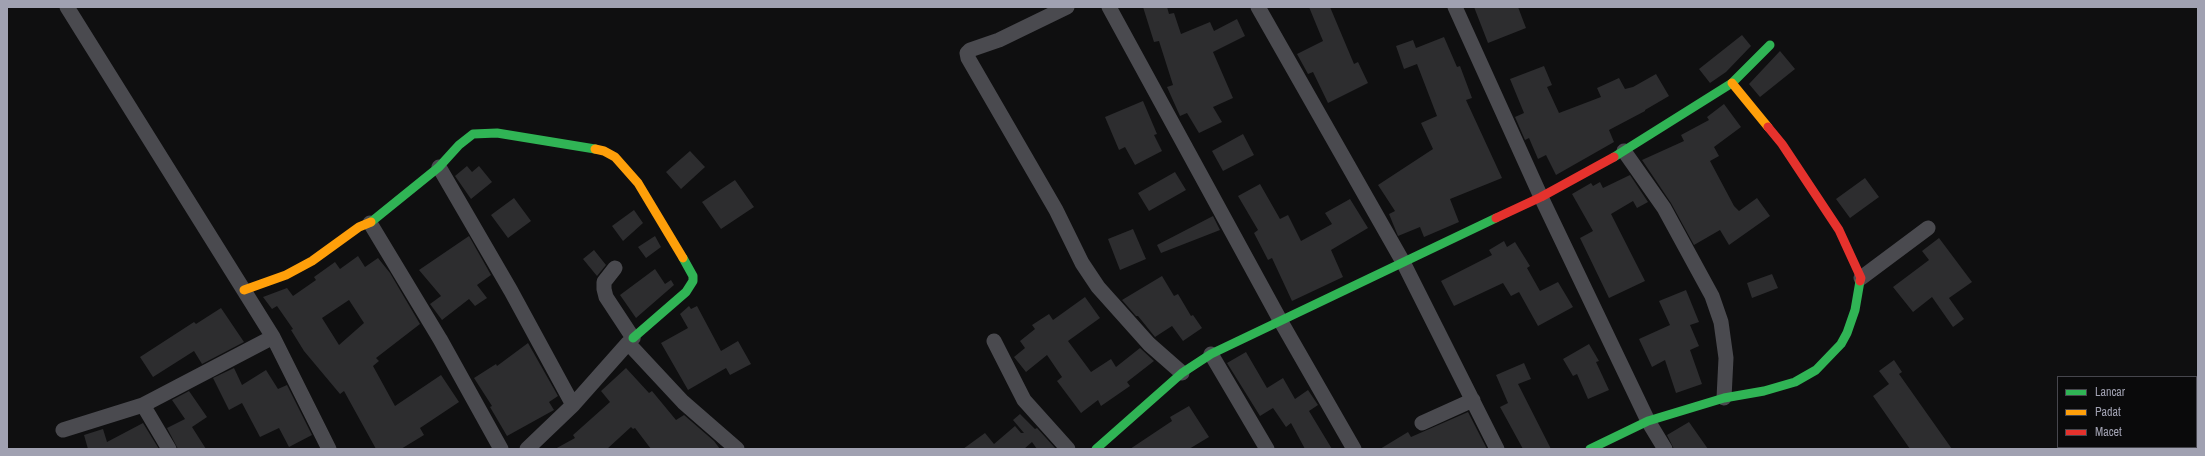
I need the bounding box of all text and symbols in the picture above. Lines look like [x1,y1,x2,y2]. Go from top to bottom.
legend [2057,376,2197,448]
text: Lancar [2095,384,2125,400]
text: Padat [2095,404,2121,420]
text: Macet [2095,424,2122,440]

